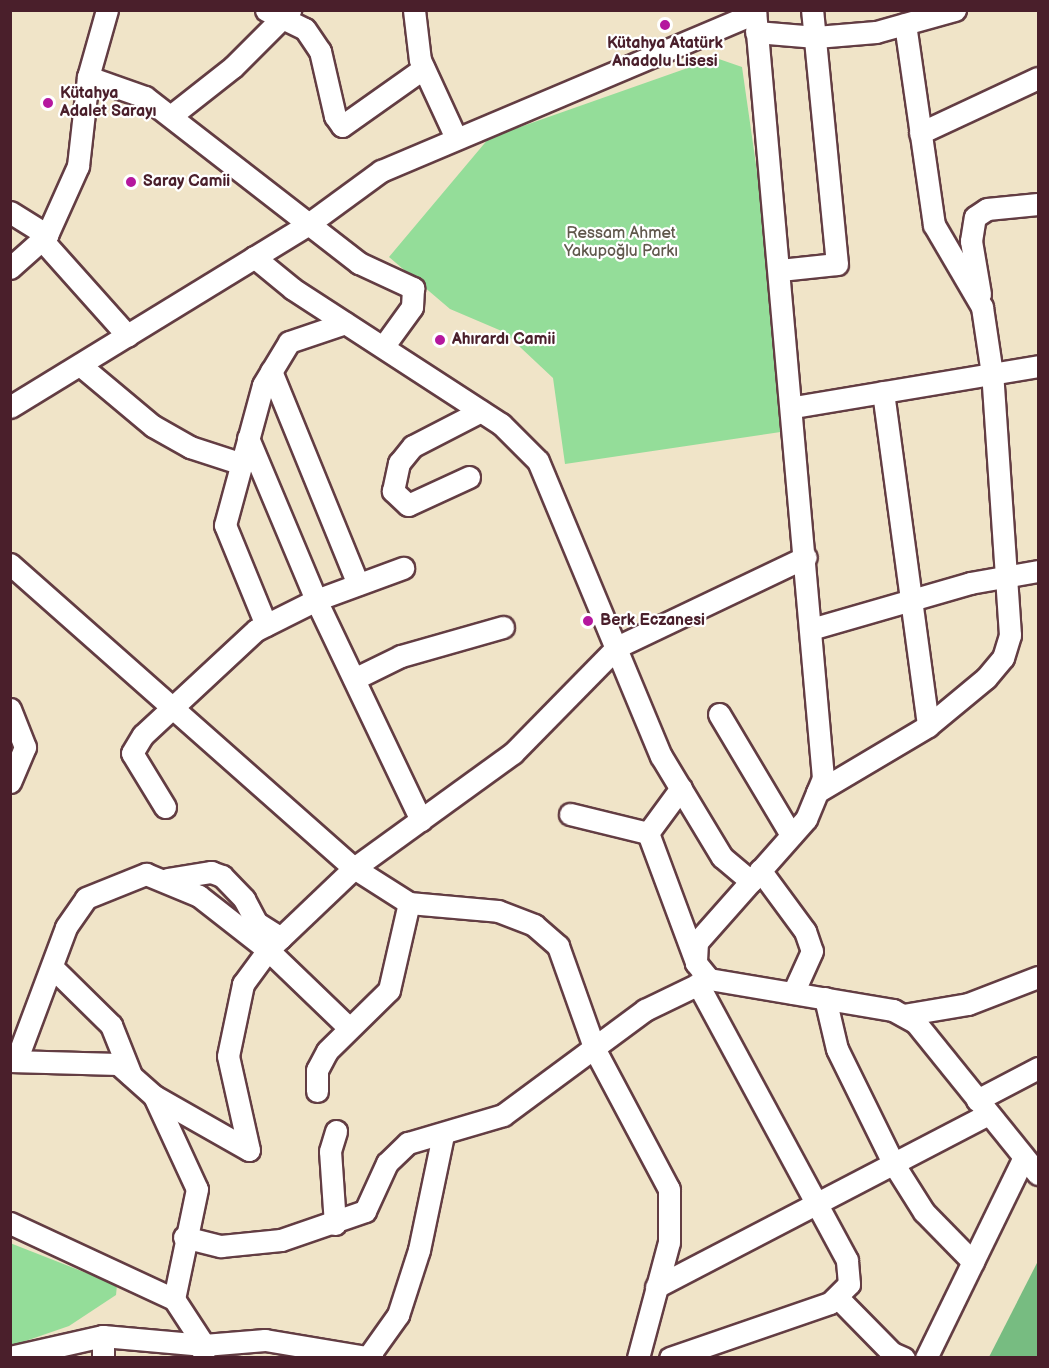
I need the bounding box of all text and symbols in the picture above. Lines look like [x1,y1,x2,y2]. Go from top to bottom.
marker: Kütahya Atatürk Anadolu Lisesi [658,18,672,32]
place label: Kütahya Atatürk Anadolu Lisesi [607,34,723,72]
place label: Kütahya Adalet Sarayı [60,84,157,122]
marker: Kütahya Adalet Sarayı [41,96,55,110]
place label: Saray Camii [143,172,231,192]
marker: Saray Camii [124,175,138,189]
park label: Ressam Ahmet Yakupoğlu Parkı [564,224,678,262]
place label: Ahırardı Camii [452,330,555,350]
marker: Ahırardı Camii [433,333,447,347]
place label: Berk Eczanesi [600,611,705,631]
marker: Berk Eczanesi [581,614,595,628]

